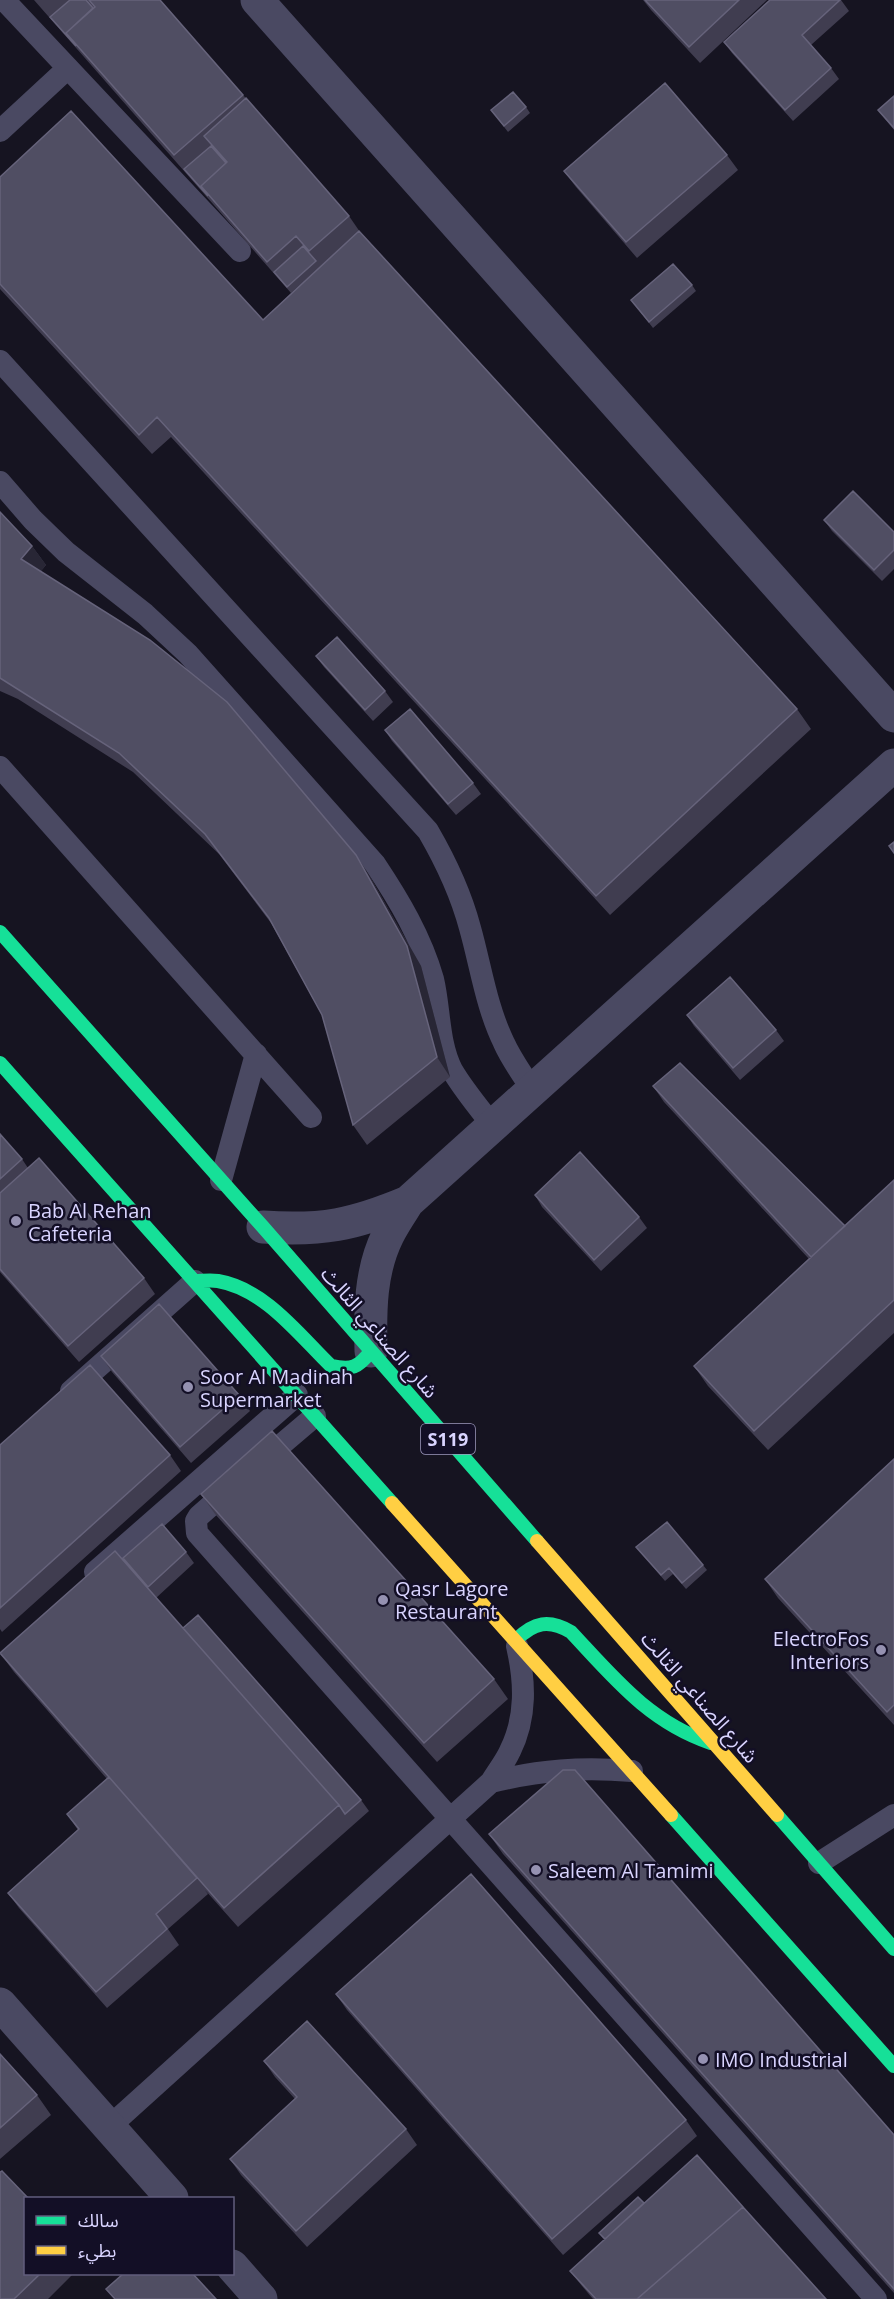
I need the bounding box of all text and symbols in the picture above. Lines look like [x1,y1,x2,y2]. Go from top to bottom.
place label: Bab Al Rehan Cafeteria [28,1197,152,1247]
marker: Bab Al Rehan Cafeteria [9,1214,23,1228]
street label: شارع الصناعي الثالث [313,1260,445,1405]
place label: Soor Al Madinah Supermarket [200,1363,353,1413]
marker: Soor Al Madinah Supermarket [181,1380,195,1394]
road number: S119 [421,1424,475,1454]
place label: Qasr Lagore Restaurant [395,1575,508,1625]
marker: Qasr Lagore Restaurant [376,1593,390,1607]
street label: شارع الصناعي الثالث [633,1625,765,1770]
place label: ElectroFos Interiors [773,1625,869,1675]
marker: ElectroFos Interiors [874,1643,888,1657]
place label: Saleem Al Tamimi [548,1857,713,1884]
marker: Saleem Al Tamimi [529,1863,543,1877]
place label: IMO Industrial [715,2046,848,2073]
marker: IMO Industrial [696,2052,710,2066]
legend [24,2197,234,2275]
text: سالك [78,2208,119,2232]
text: بطيء [78,2238,116,2264]

